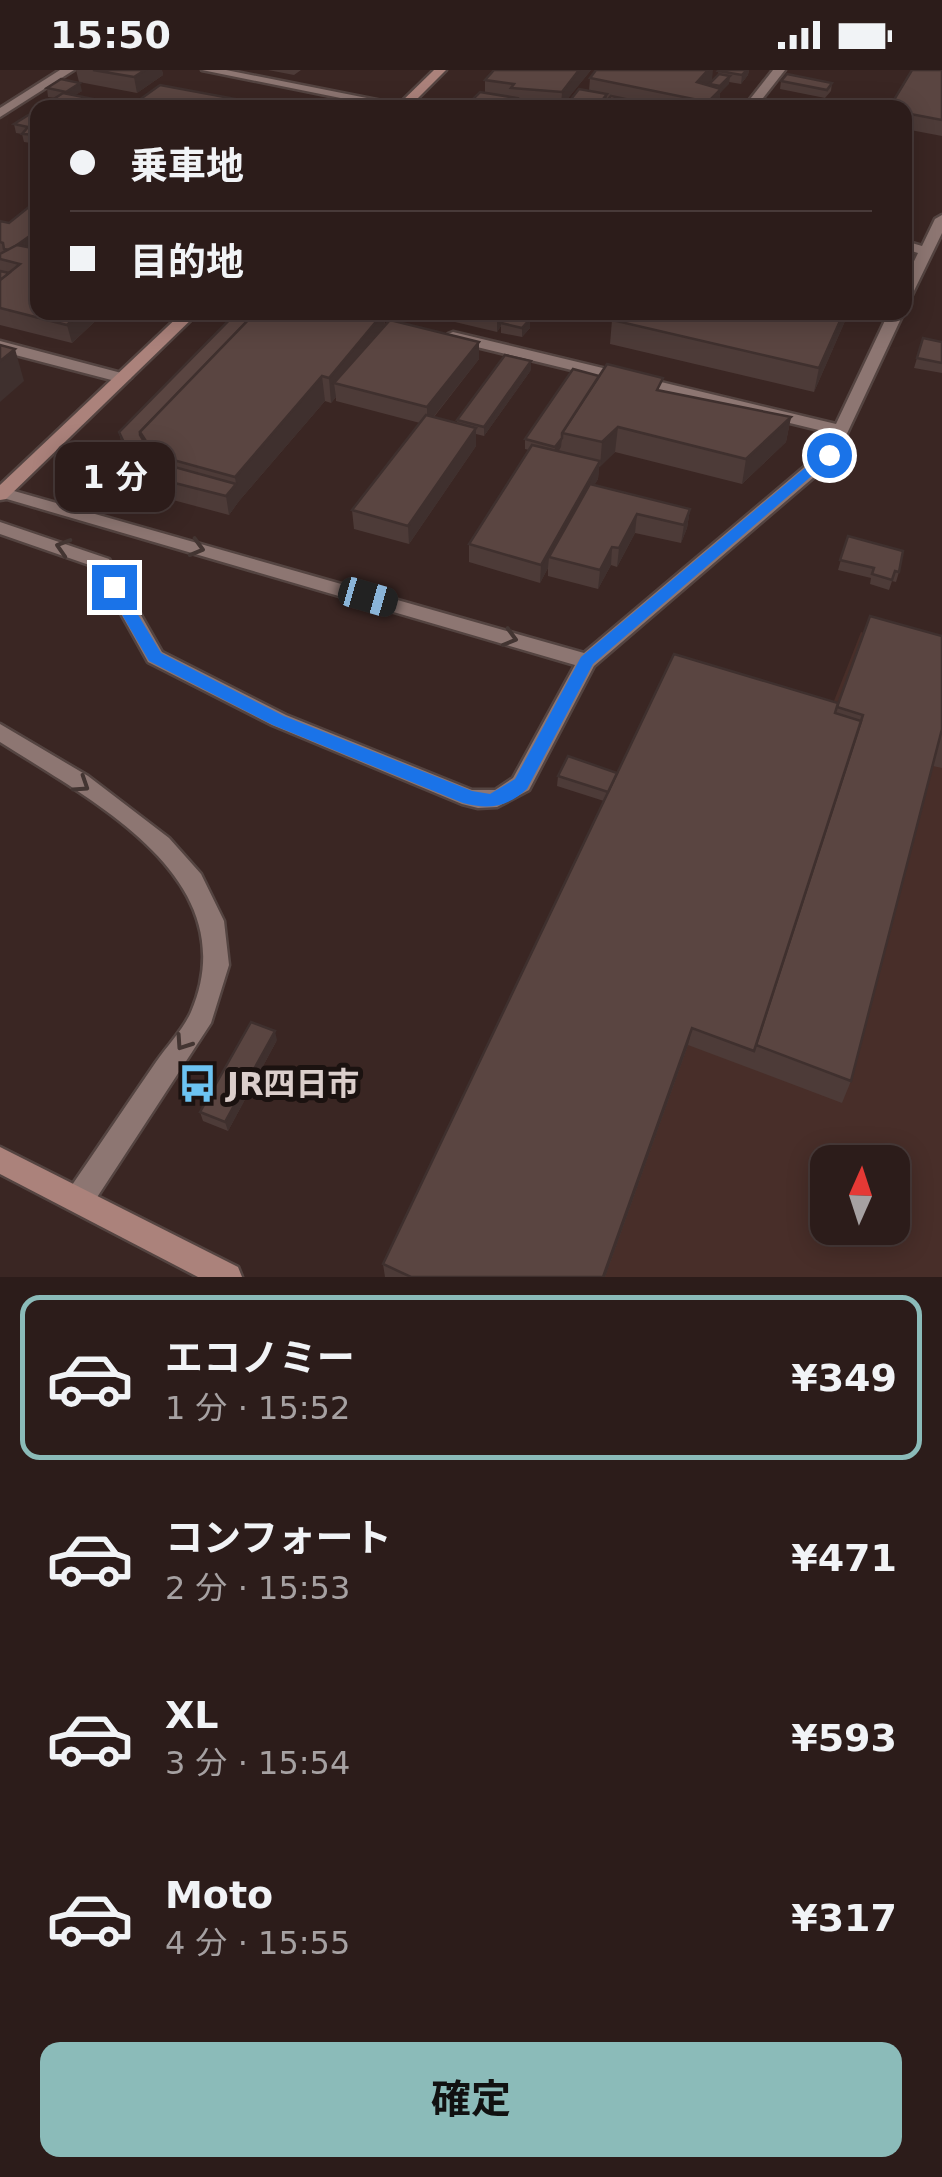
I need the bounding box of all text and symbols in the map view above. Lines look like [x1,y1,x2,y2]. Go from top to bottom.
text: 15:50 [50,13,171,57]
text: 乗車地 [130,144,244,188]
text: 目的地 [130,240,244,284]
route start [807,433,852,478]
callout: 1 分 [54,442,174,512]
text: 1 分 [82,458,148,496]
one-way arrow [188,536,205,557]
one-way arrow [55,538,72,559]
route end [92,565,137,610]
car [335,574,401,620]
one-way arrow [500,626,517,647]
one-way arrow [71,773,89,792]
one-way arrow [177,1032,195,1051]
bus stop icon: JR四日市 [176,1063,218,1105]
place label: JR四日市 [225,1065,360,1103]
north arrow [810,1145,910,1245]
map controls [810,1145,910,1245]
icon: car [45,1333,135,1423]
text: エコノミー [165,1336,355,1380]
text: ¥349 [791,1356,897,1400]
text: 1 分 · 15:52 [165,1389,350,1427]
icon: car [45,1513,135,1603]
text: コンフォート [165,1516,392,1560]
text: ¥471 [791,1536,897,1580]
text: 2 分 · 15:53 [165,1569,350,1607]
icon: car [45,1693,135,1783]
text: XL [165,1693,219,1737]
text: ¥593 [791,1716,897,1760]
text: 3 分 · 15:54 [165,1744,350,1782]
icon: car [45,1873,135,1963]
text: Moto [165,1873,273,1917]
text: ¥317 [791,1896,897,1940]
text: 4 分 · 15:55 [165,1924,350,1962]
button: 確定 [40,2042,902,2157]

